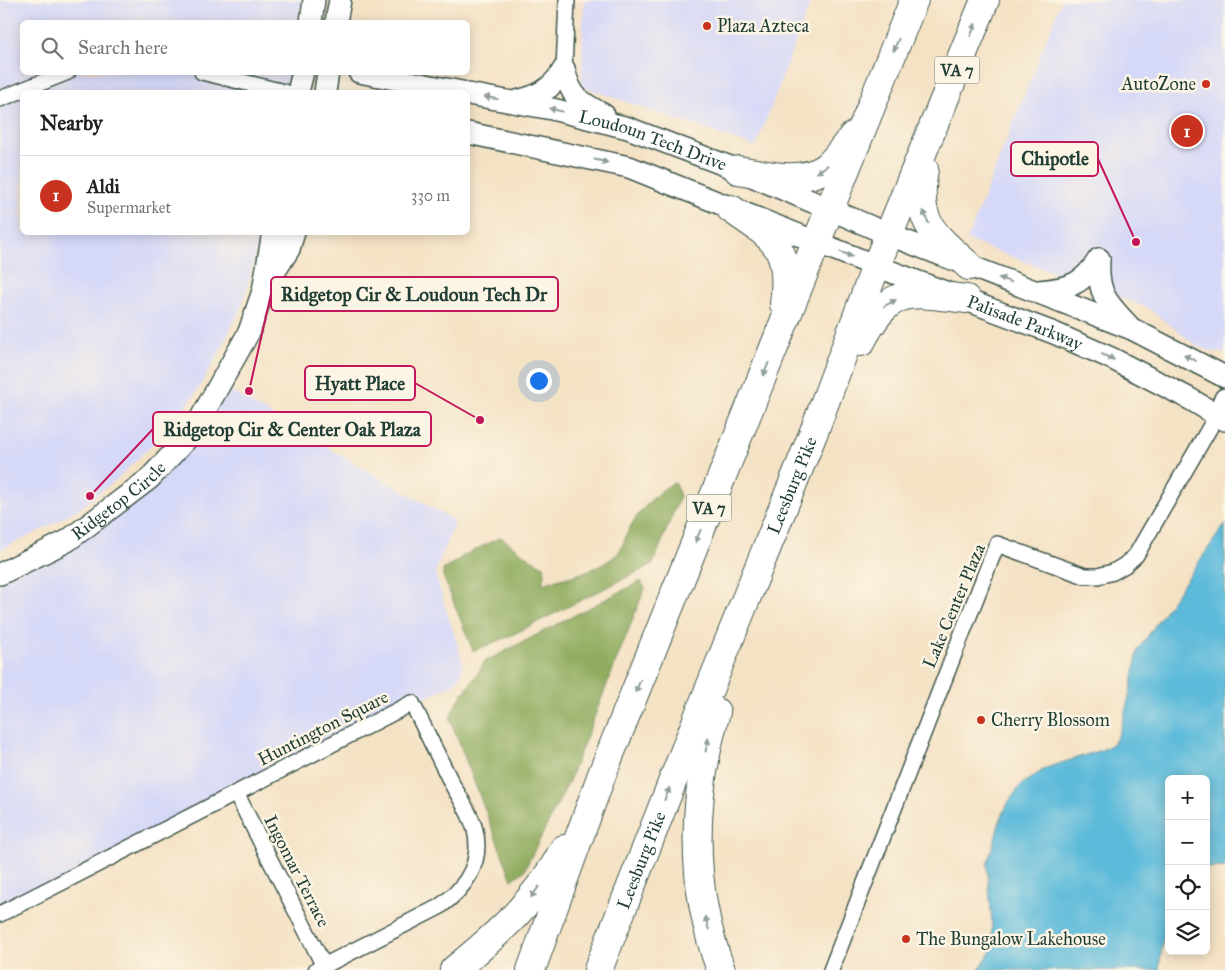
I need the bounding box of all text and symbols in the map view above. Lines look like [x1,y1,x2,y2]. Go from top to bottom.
place label: Plaza Azteca [717,15,809,37]
search box [20,20,470,75]
marker: Plaza Azteca [701,20,713,32]
one-way arrow [969,22,977,37]
icon: search [38,34,66,62]
text: Search here [78,36,168,59]
one-way arrow [892,38,900,52]
road number: VA 7 [934,56,980,84]
place label: AutoZone [1121,73,1196,95]
marker: AutoZone [1200,78,1212,90]
one-way arrow [482,93,498,101]
street label: Loudoun Tech Drive [577,105,730,176]
one-way arrow [548,106,563,114]
text: Nearby [40,110,103,136]
pin: 1 [1171,112,1203,150]
callout: Chipotle [1011,142,1098,176]
text: Chipotle [1021,147,1089,171]
one-way arrow [593,157,608,165]
one-way arrow [815,164,829,173]
text: Aldi [87,175,120,198]
text: 1 [53,186,59,205]
text: 330 m [411,186,450,205]
text: Supermarket [87,198,171,217]
one-way arrow [922,209,930,224]
one-way arrow [839,251,853,259]
one-way arrow [997,276,1012,284]
callout: Ridgetop Cir & Loudoun Tech Dr [271,277,558,311]
text: Ridgetop Cir & Loudoun Tech Dr [281,283,548,307]
street label: Palisade Parkway [964,290,1087,355]
one-way arrow [883,298,897,307]
one-way arrow [1101,353,1115,361]
one-way arrow [1183,354,1198,362]
one-way arrow [761,361,769,376]
callout: Hyatt Place [305,366,415,400]
your location [526,368,552,394]
text: Hyatt Place [315,372,405,396]
callout: Ridgetop Cir & Center Oak Plaza [153,412,431,446]
text: Ridgetop Cir & Center Oak Plaza [163,418,422,442]
street label: Leesburg Pike [762,433,822,537]
street label: Ridgetop Circle [67,457,171,545]
road number: VA 7 [686,494,732,522]
one-way arrow [694,528,702,543]
street label: Lake Center Plaza [918,540,990,672]
one-way arrow [634,679,642,694]
street label: Huntington Square [254,686,392,771]
place label: Cherry Blossom [991,709,1110,731]
marker: Cherry Blossom [975,714,987,726]
one-way arrow [703,738,711,753]
map controls [1165,775,1210,955]
button: + [1165,775,1210,820]
one-way arrow [664,787,671,802]
street label: Leesburg Pike [612,808,671,912]
street label: Ingomar Terrace [258,811,335,931]
button: − [1165,820,1210,865]
button: locate [1165,865,1210,910]
one-way arrow [530,885,540,899]
button: layers [1165,910,1210,955]
one-way arrow [703,916,711,931]
place label: The Bungalow Lakehouse [916,928,1106,951]
marker: The Bungalow Lakehouse [900,933,912,945]

